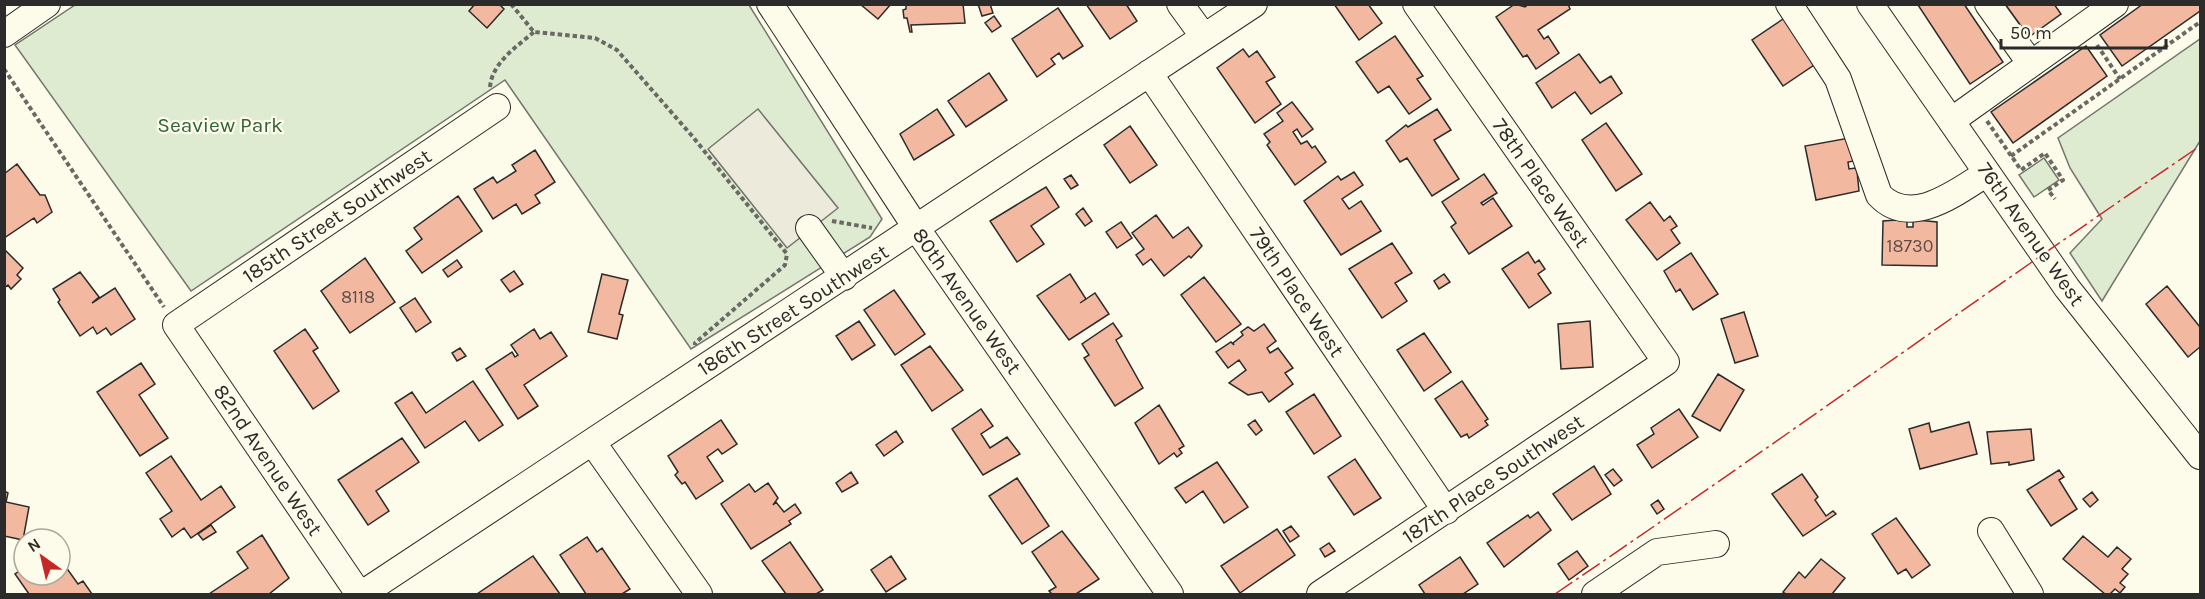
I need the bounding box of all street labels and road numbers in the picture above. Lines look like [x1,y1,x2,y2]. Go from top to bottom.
street label: 78th Place West [1488,114,1594,252]
street label: 185th Street Southwest [238,144,436,288]
street label: 76th Avenue West [1973,158,2089,310]
street label: 80th Avenue West [908,223,1026,379]
street label: 79th Place West [1245,223,1349,361]
street label: 186th Street Southwest [693,239,893,381]
street label: 82nd Avenue West [209,380,328,540]
street label: 187th Place Southwest [1398,409,1588,549]

